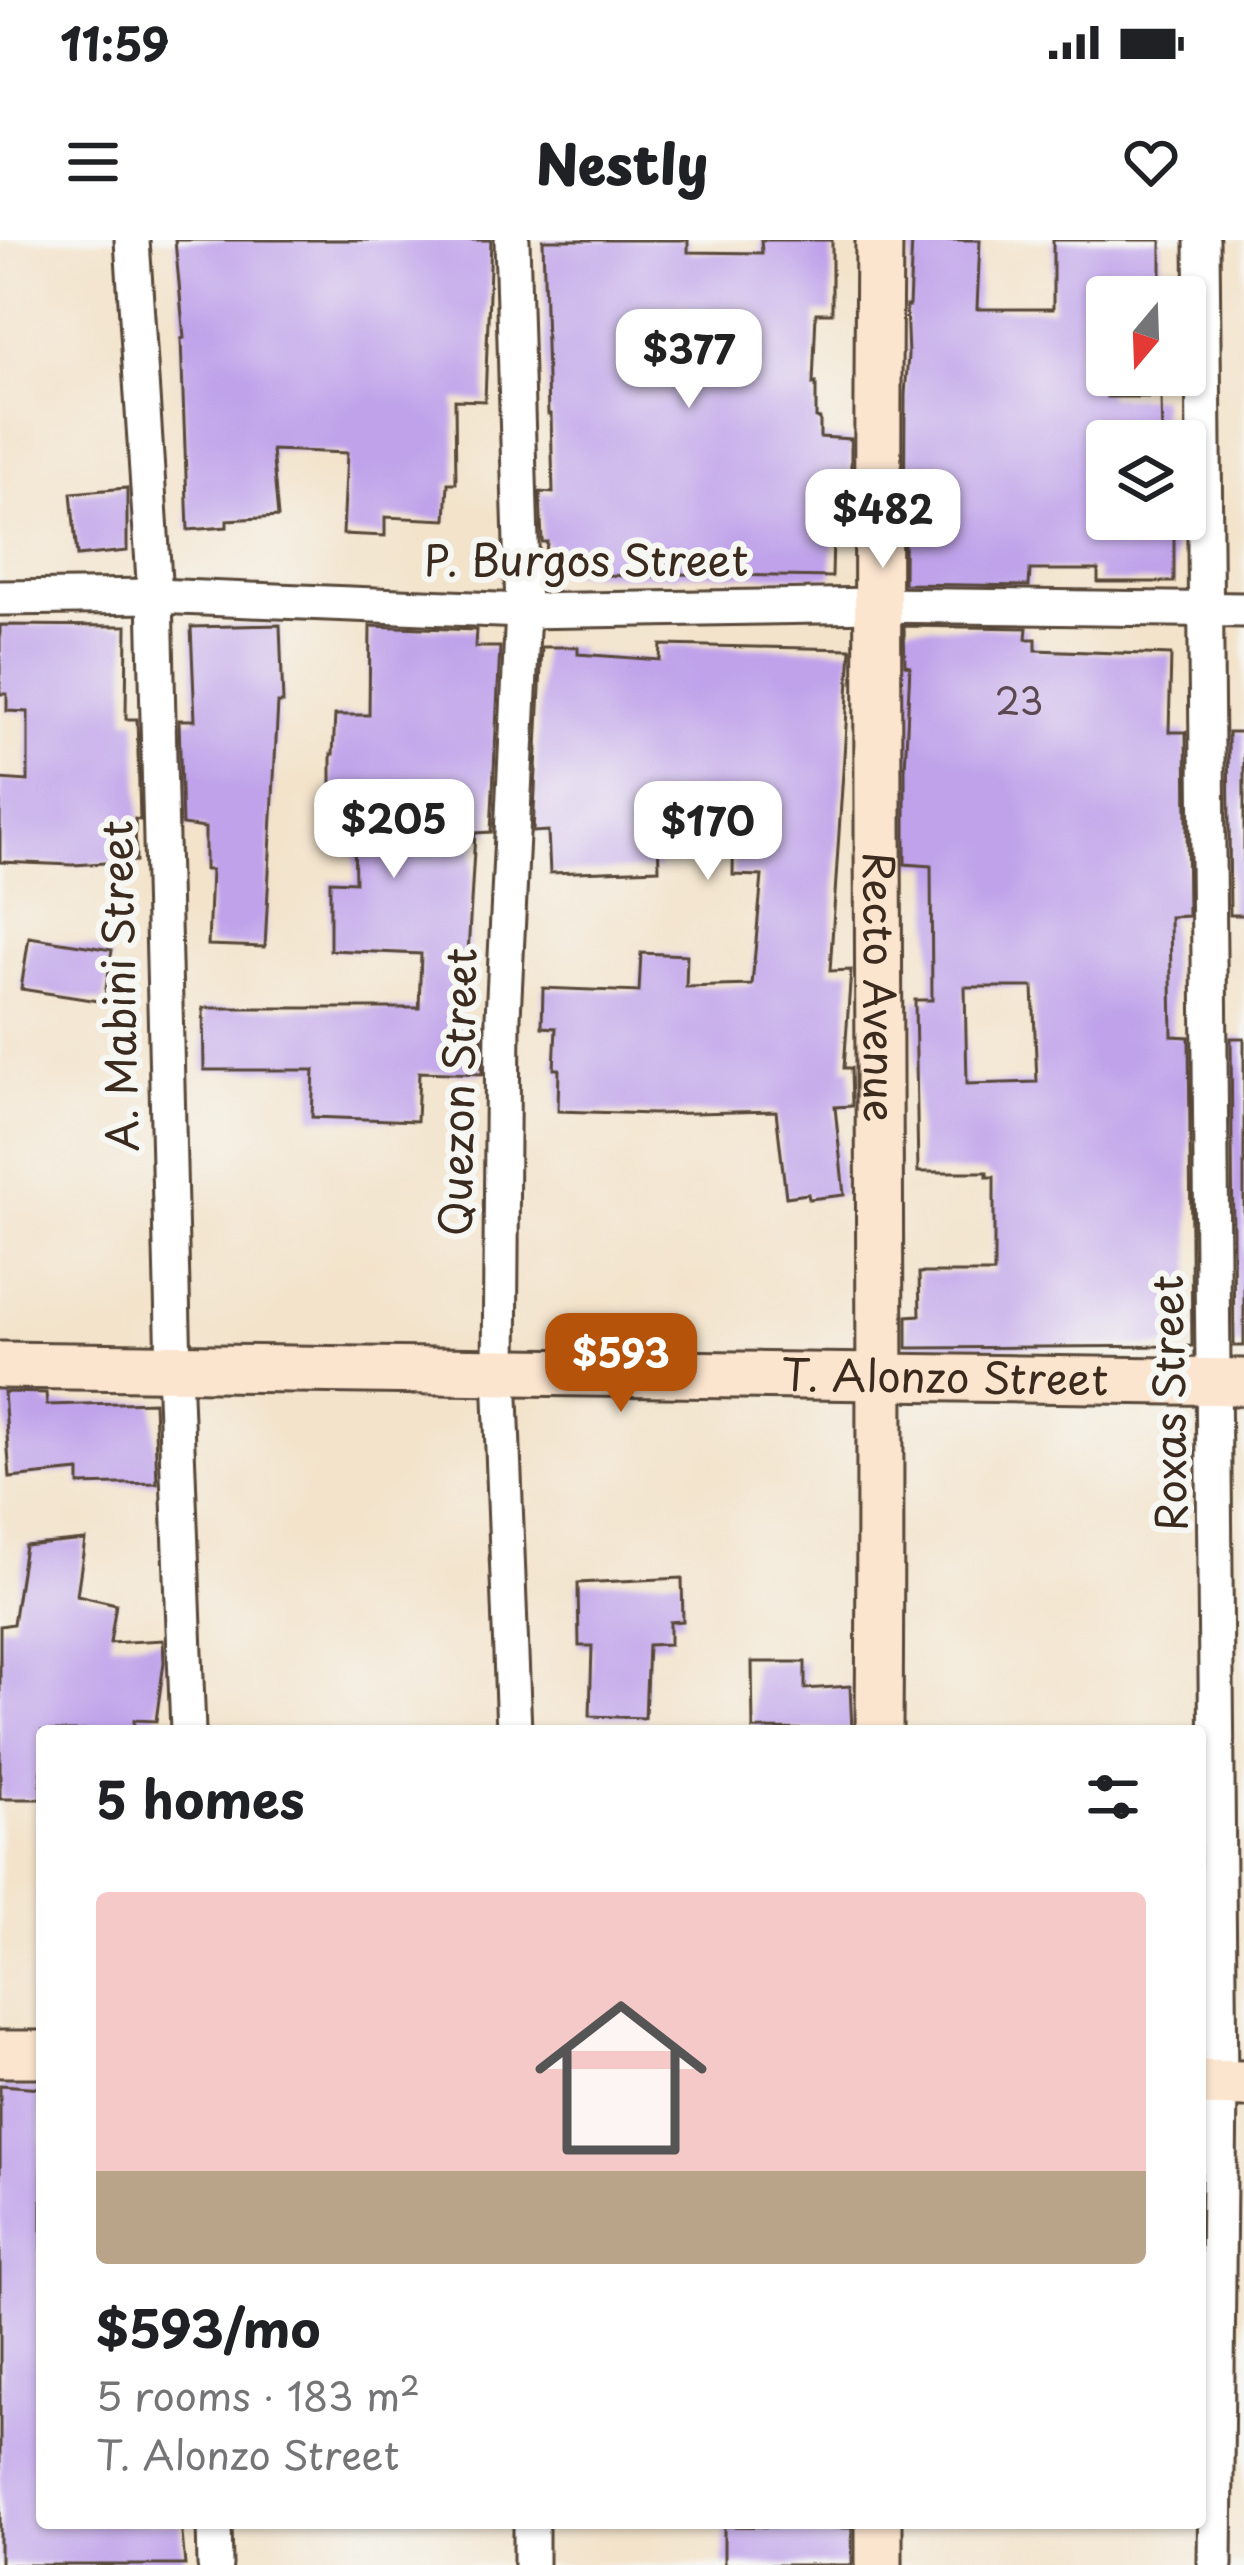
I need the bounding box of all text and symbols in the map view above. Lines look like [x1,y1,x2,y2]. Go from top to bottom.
text: 11:59 [60,8,169,76]
text: Nestly [536,122,708,203]
icon: menu [60,129,126,195]
icon: heart [1118,129,1184,195]
north arrow [1086,276,1206,396]
map controls [1086,276,1206,540]
pin: $377 [618,309,760,411]
text: $377 [643,318,735,377]
button: layers [1086,420,1206,540]
pin: $482 [812,469,954,571]
text: $482 [832,478,934,537]
street label: P. Burgos Street [424,527,748,590]
house number: 23 [995,673,1043,727]
pin: $205 [323,779,465,881]
pin: $170 [637,781,779,883]
text: $205 [341,788,447,847]
text: $170 [661,790,755,849]
street label: A. Mabini Street [83,820,152,1152]
street label: Recto Avenue [849,851,913,1123]
street label: Quezon Street [422,947,491,1237]
street label: Roxas Street [1134,1274,1201,1532]
pin: $593 [550,1313,692,1415]
text: $593 [572,1322,670,1381]
street label: T. Alonzo Street [781,1342,1109,1409]
text: 5 homes [96,1759,305,1836]
icon: filters [1080,1764,1146,1830]
icon: home [513,1970,729,2186]
text: $593/mo [96,2288,320,2365]
text: 5 rooms · 183 m² [96,2365,420,2424]
text: T. Alonzo Street [96,2424,399,2483]

